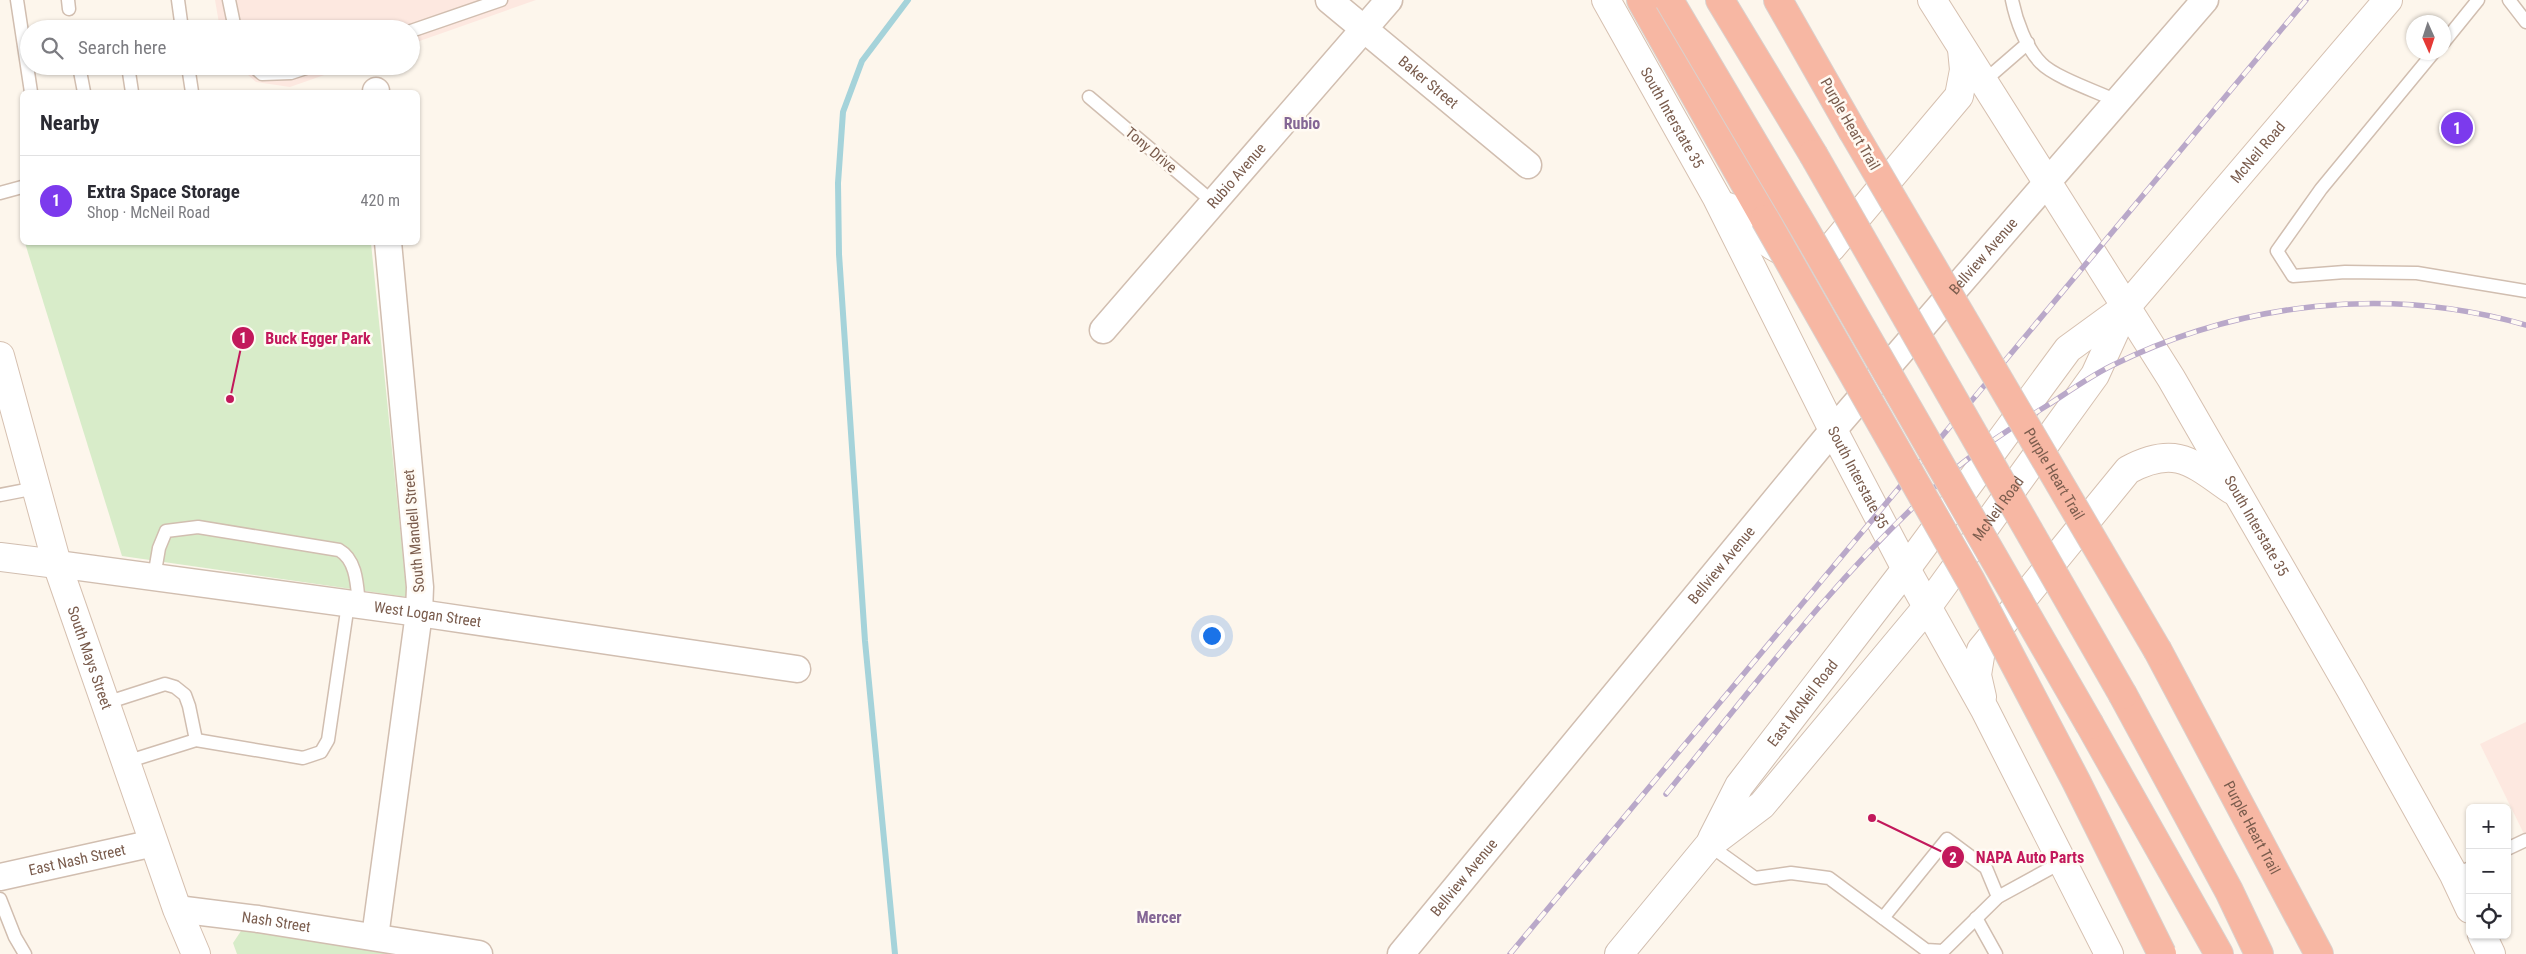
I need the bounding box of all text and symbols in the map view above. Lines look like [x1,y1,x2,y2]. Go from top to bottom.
north arrow [2406,15,2451,60]
search box [20,20,420,75]
icon: search [38,34,66,62]
text: Search here [78,36,166,59]
street label: Baker Street [1395,52,1462,112]
street label: South Interstate 35 [1637,64,1708,171]
street label: Purple Heart Trail [1816,75,1884,173]
pin: 1 [2441,109,2473,147]
text: Nearby [40,111,99,135]
district label: Rubio [1284,114,1320,133]
street label: McNeil Road [2227,118,2289,187]
street label: Tony Drive [1122,123,1180,177]
street label: Rubio Avenue [1204,140,1270,212]
text: Extra Space Storage [87,180,240,203]
text: 1 [52,191,60,210]
text: 420 m [361,191,400,210]
text: Shop · McNeil Road [87,203,210,222]
street label: Bellview Avenue [1945,214,2021,298]
callout: Buck Egger Park [231,322,381,353]
text: 1 [239,329,247,347]
text: Buck Egger Park [265,329,371,348]
street label: South Interstate 35 [1824,423,1892,532]
street label: Purple Heart Trail [2020,425,2088,523]
street label: South Mandell Street [400,469,428,593]
street label: South Interstate 35 [2220,472,2292,579]
street label: McNeil Road [1969,473,2028,544]
street label: Bellview Avenue [1684,523,1759,608]
street label: West Logan Street [373,598,482,631]
street label: South Mays Street [63,604,116,712]
your location [1199,623,1225,649]
street label: East McNeil Road [1764,656,1842,750]
street label: Purple Heart Trail [2220,778,2284,877]
map controls [2466,804,2511,939]
button: + [2466,804,2511,849]
street label: Bellview Avenue [1427,835,1501,920]
street label: East Nash Street [27,841,127,879]
callout: NAPA Auto Parts [1941,842,2094,873]
text: NAPA Auto Parts [1976,848,2084,867]
text: 2 [1949,849,1957,867]
button: − [2466,849,2511,894]
button: locate [2466,894,2511,939]
street label: Nash Street [241,908,312,936]
district label: Mercer [1136,908,1182,927]

